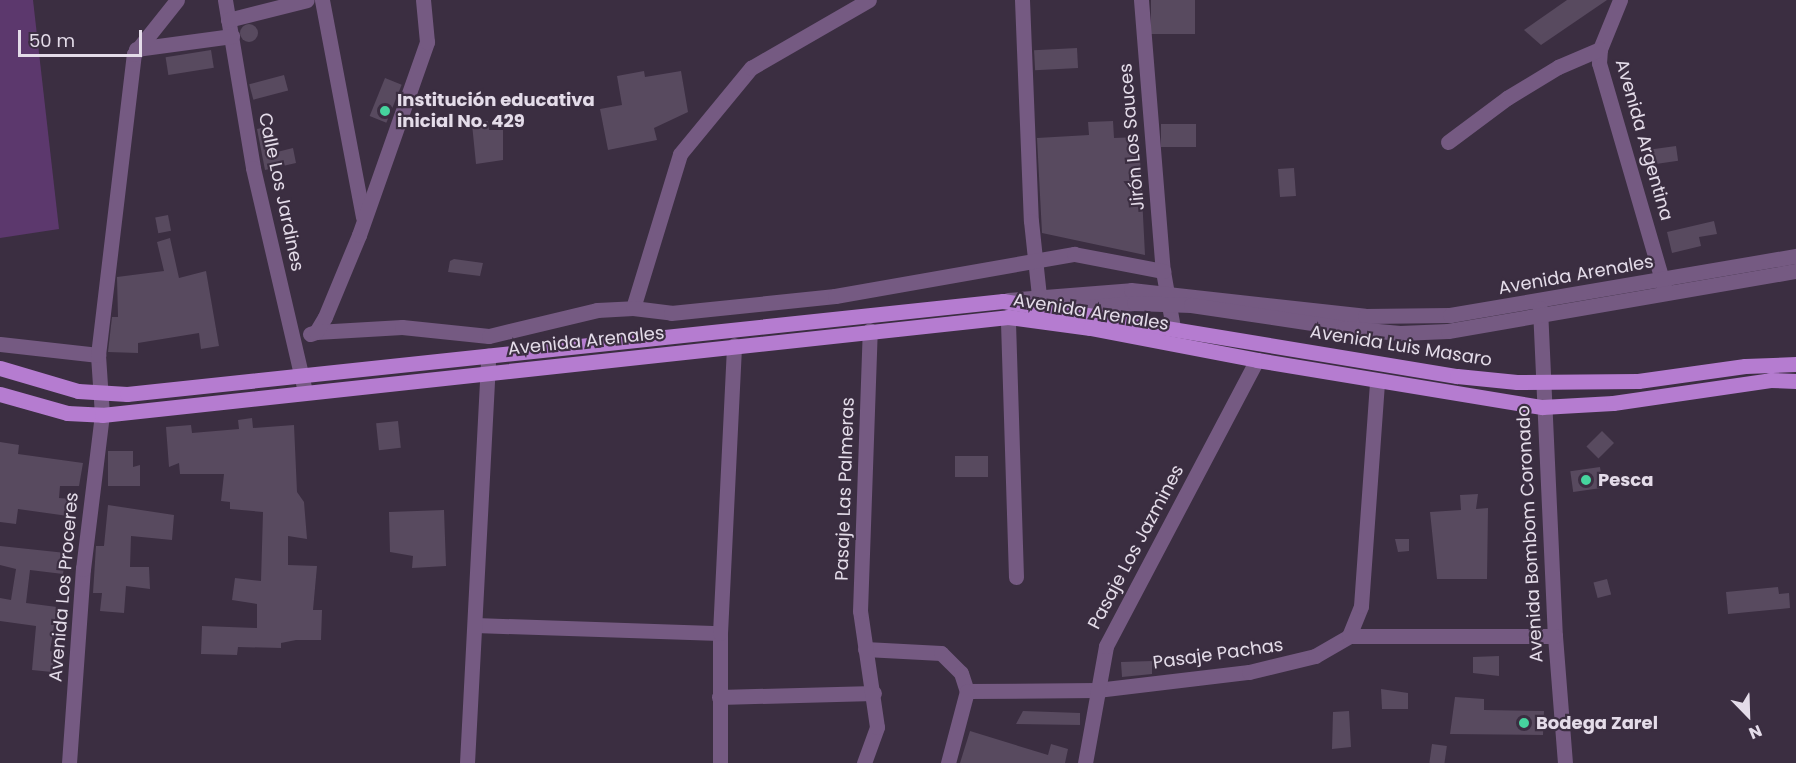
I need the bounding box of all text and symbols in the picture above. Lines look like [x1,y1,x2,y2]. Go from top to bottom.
scale bar [21,18,146,56]
text: 50 m [29,28,75,53]
street label: Avenida Argentina [1611,57,1677,223]
street label: Jirón Los Sauces [1115,62,1149,212]
place label: Institución educativa inicial No. 429 [397,90,595,132]
marker: Institución educativa inicial No. 429 [378,104,392,118]
street label: Calle Los Jardines [254,111,308,273]
street label: Avenida Arenales [1497,251,1655,299]
street label: Avenida Arenales [1012,289,1170,335]
street label: Avenida Luis Masaro [1309,321,1493,371]
street label: Avenida Arenales [507,322,665,360]
street label: Pasaje Las Palmeras [831,397,859,581]
street label: Avenida Bombom Coronado [1512,405,1548,663]
street label: Pasaje Los Jazmines [1084,461,1188,633]
place label: Pesca [1598,469,1653,491]
marker: Pesca [1579,473,1593,487]
street label: Avenida Los Proceres [45,491,83,683]
street label: Pasaje Pachas [1152,634,1284,674]
north arrow [1718,685,1778,745]
place label: Bodega Zarel [1536,712,1658,734]
marker: Bodega Zarel [1517,716,1531,730]
text: N [1745,719,1765,745]

